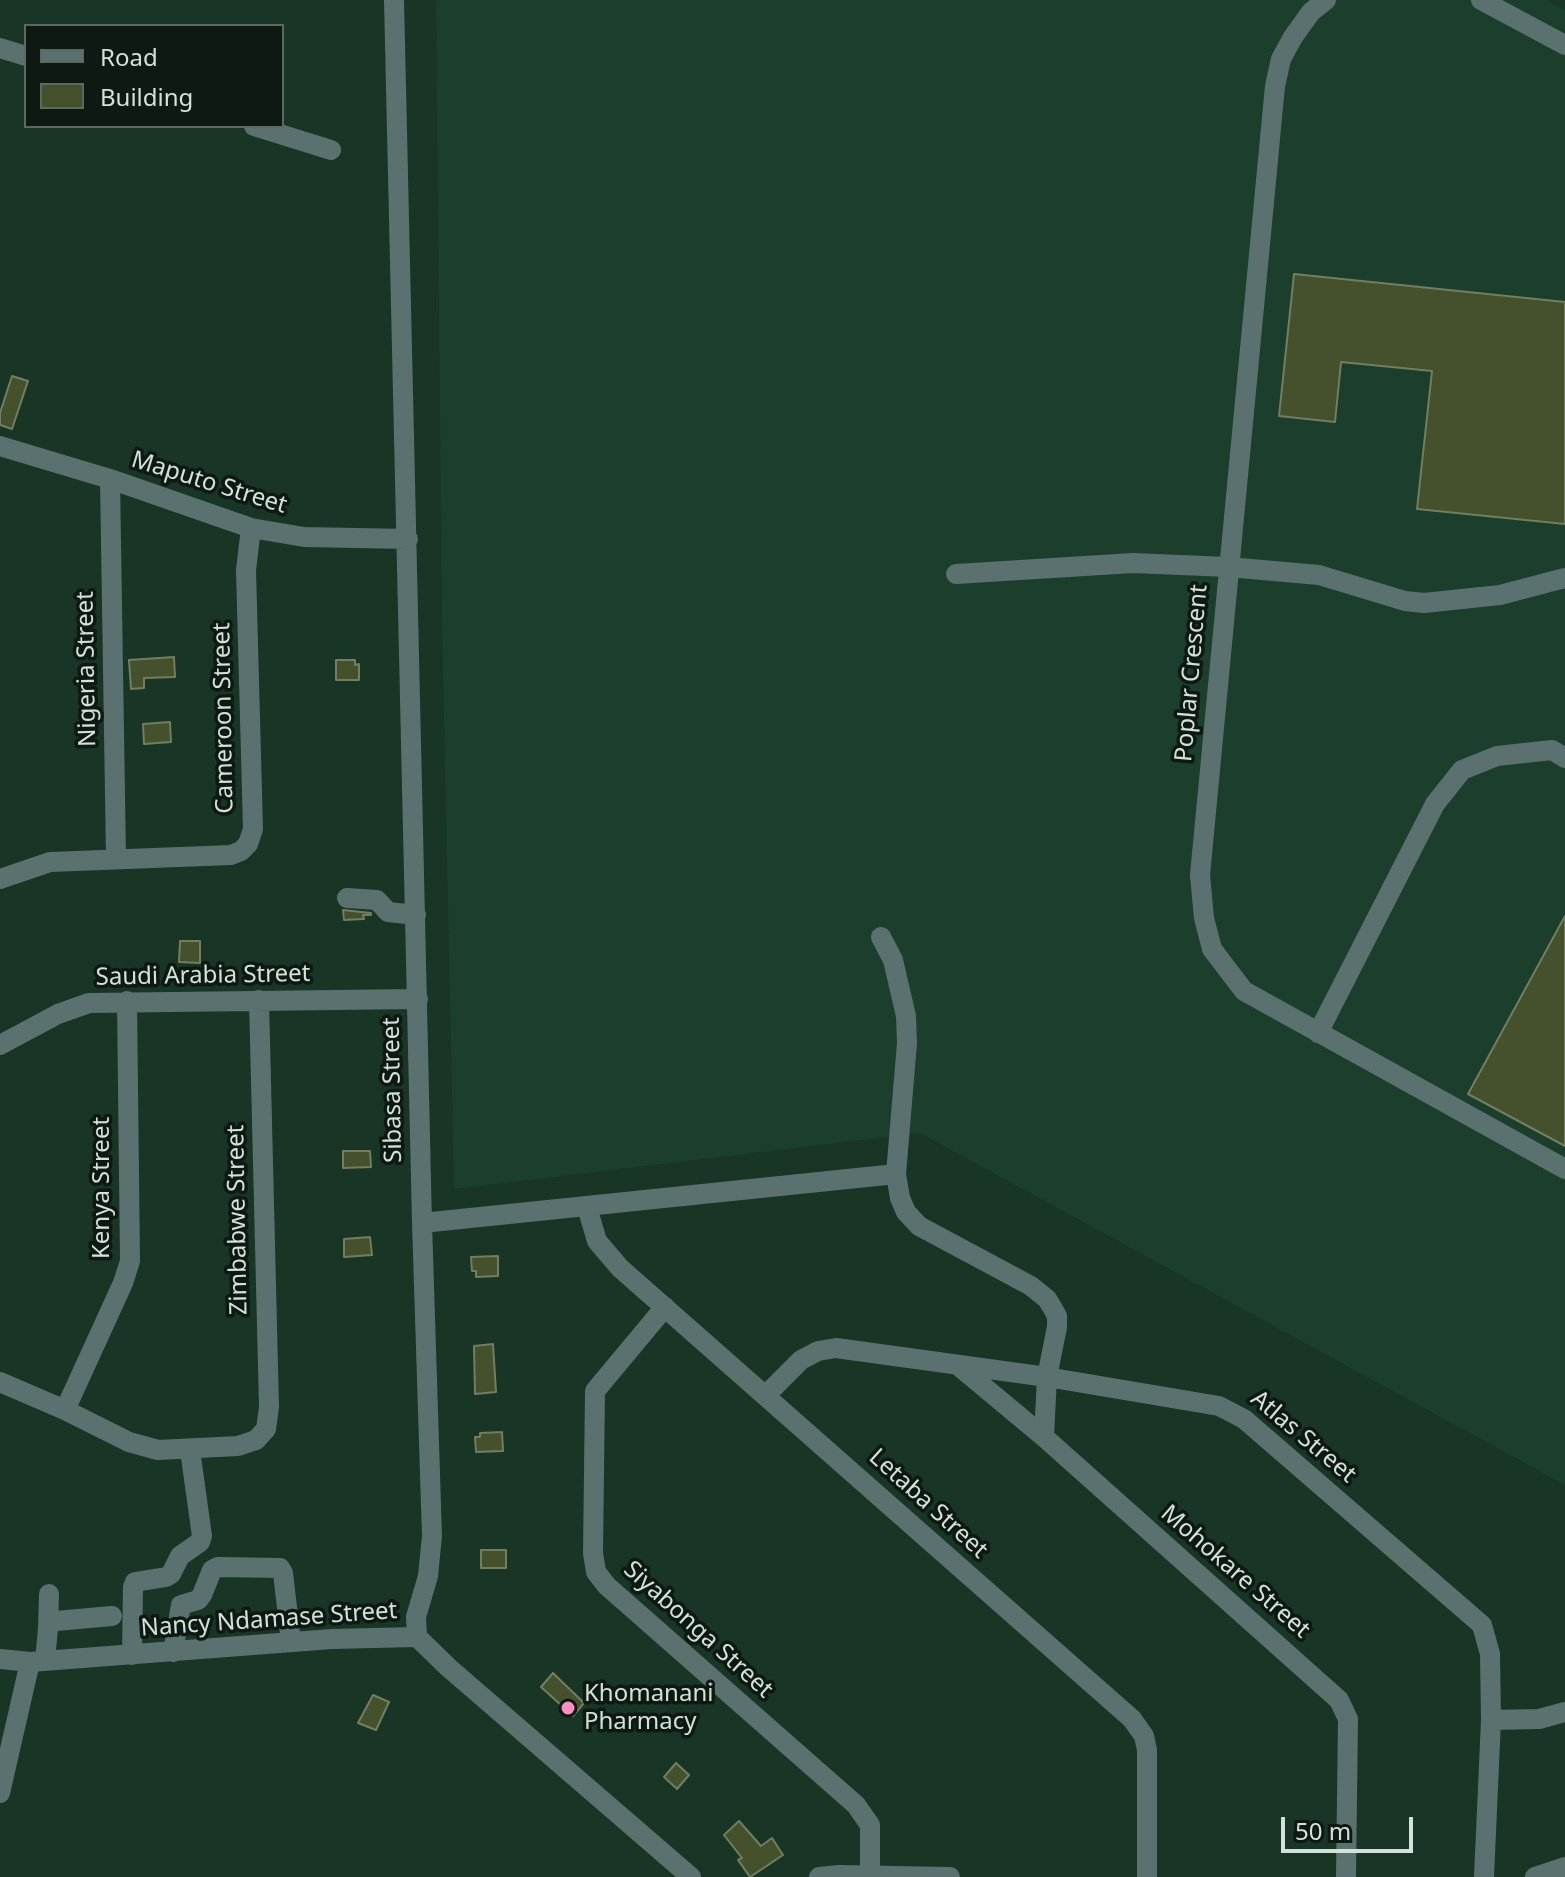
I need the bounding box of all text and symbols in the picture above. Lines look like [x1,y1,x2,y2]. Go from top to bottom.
legend [24,24,284,128]
text: Road [100,40,158,73]
text: Building [100,80,193,113]
street label: Maputo Street [128,446,290,520]
street label: Poplar Crescent [1170,583,1214,763]
street label: Nigeria Street [71,591,103,747]
street label: Cameroon Street [208,622,240,814]
street label: Saudi Arabia Street [95,960,311,992]
street label: Sibasa Street [377,1017,409,1163]
street label: Kenya Street [88,1117,116,1259]
street label: Zimbabwe Street [222,1125,254,1315]
street label: Atlas Street [1245,1385,1361,1489]
street label: Letaba Street [863,1443,993,1565]
street label: Mohokare Street [1155,1499,1315,1645]
street label: Siyabonga Street [618,1556,778,1704]
street label: Nancy Ndamase Street [140,1597,398,1643]
place label: Khomanani Pharmacy [584,1680,713,1736]
marker: Khomanani Pharmacy [559,1699,577,1717]
scale bar [1285,1801,1417,1851]
text: 50 m [1295,1814,1351,1847]

